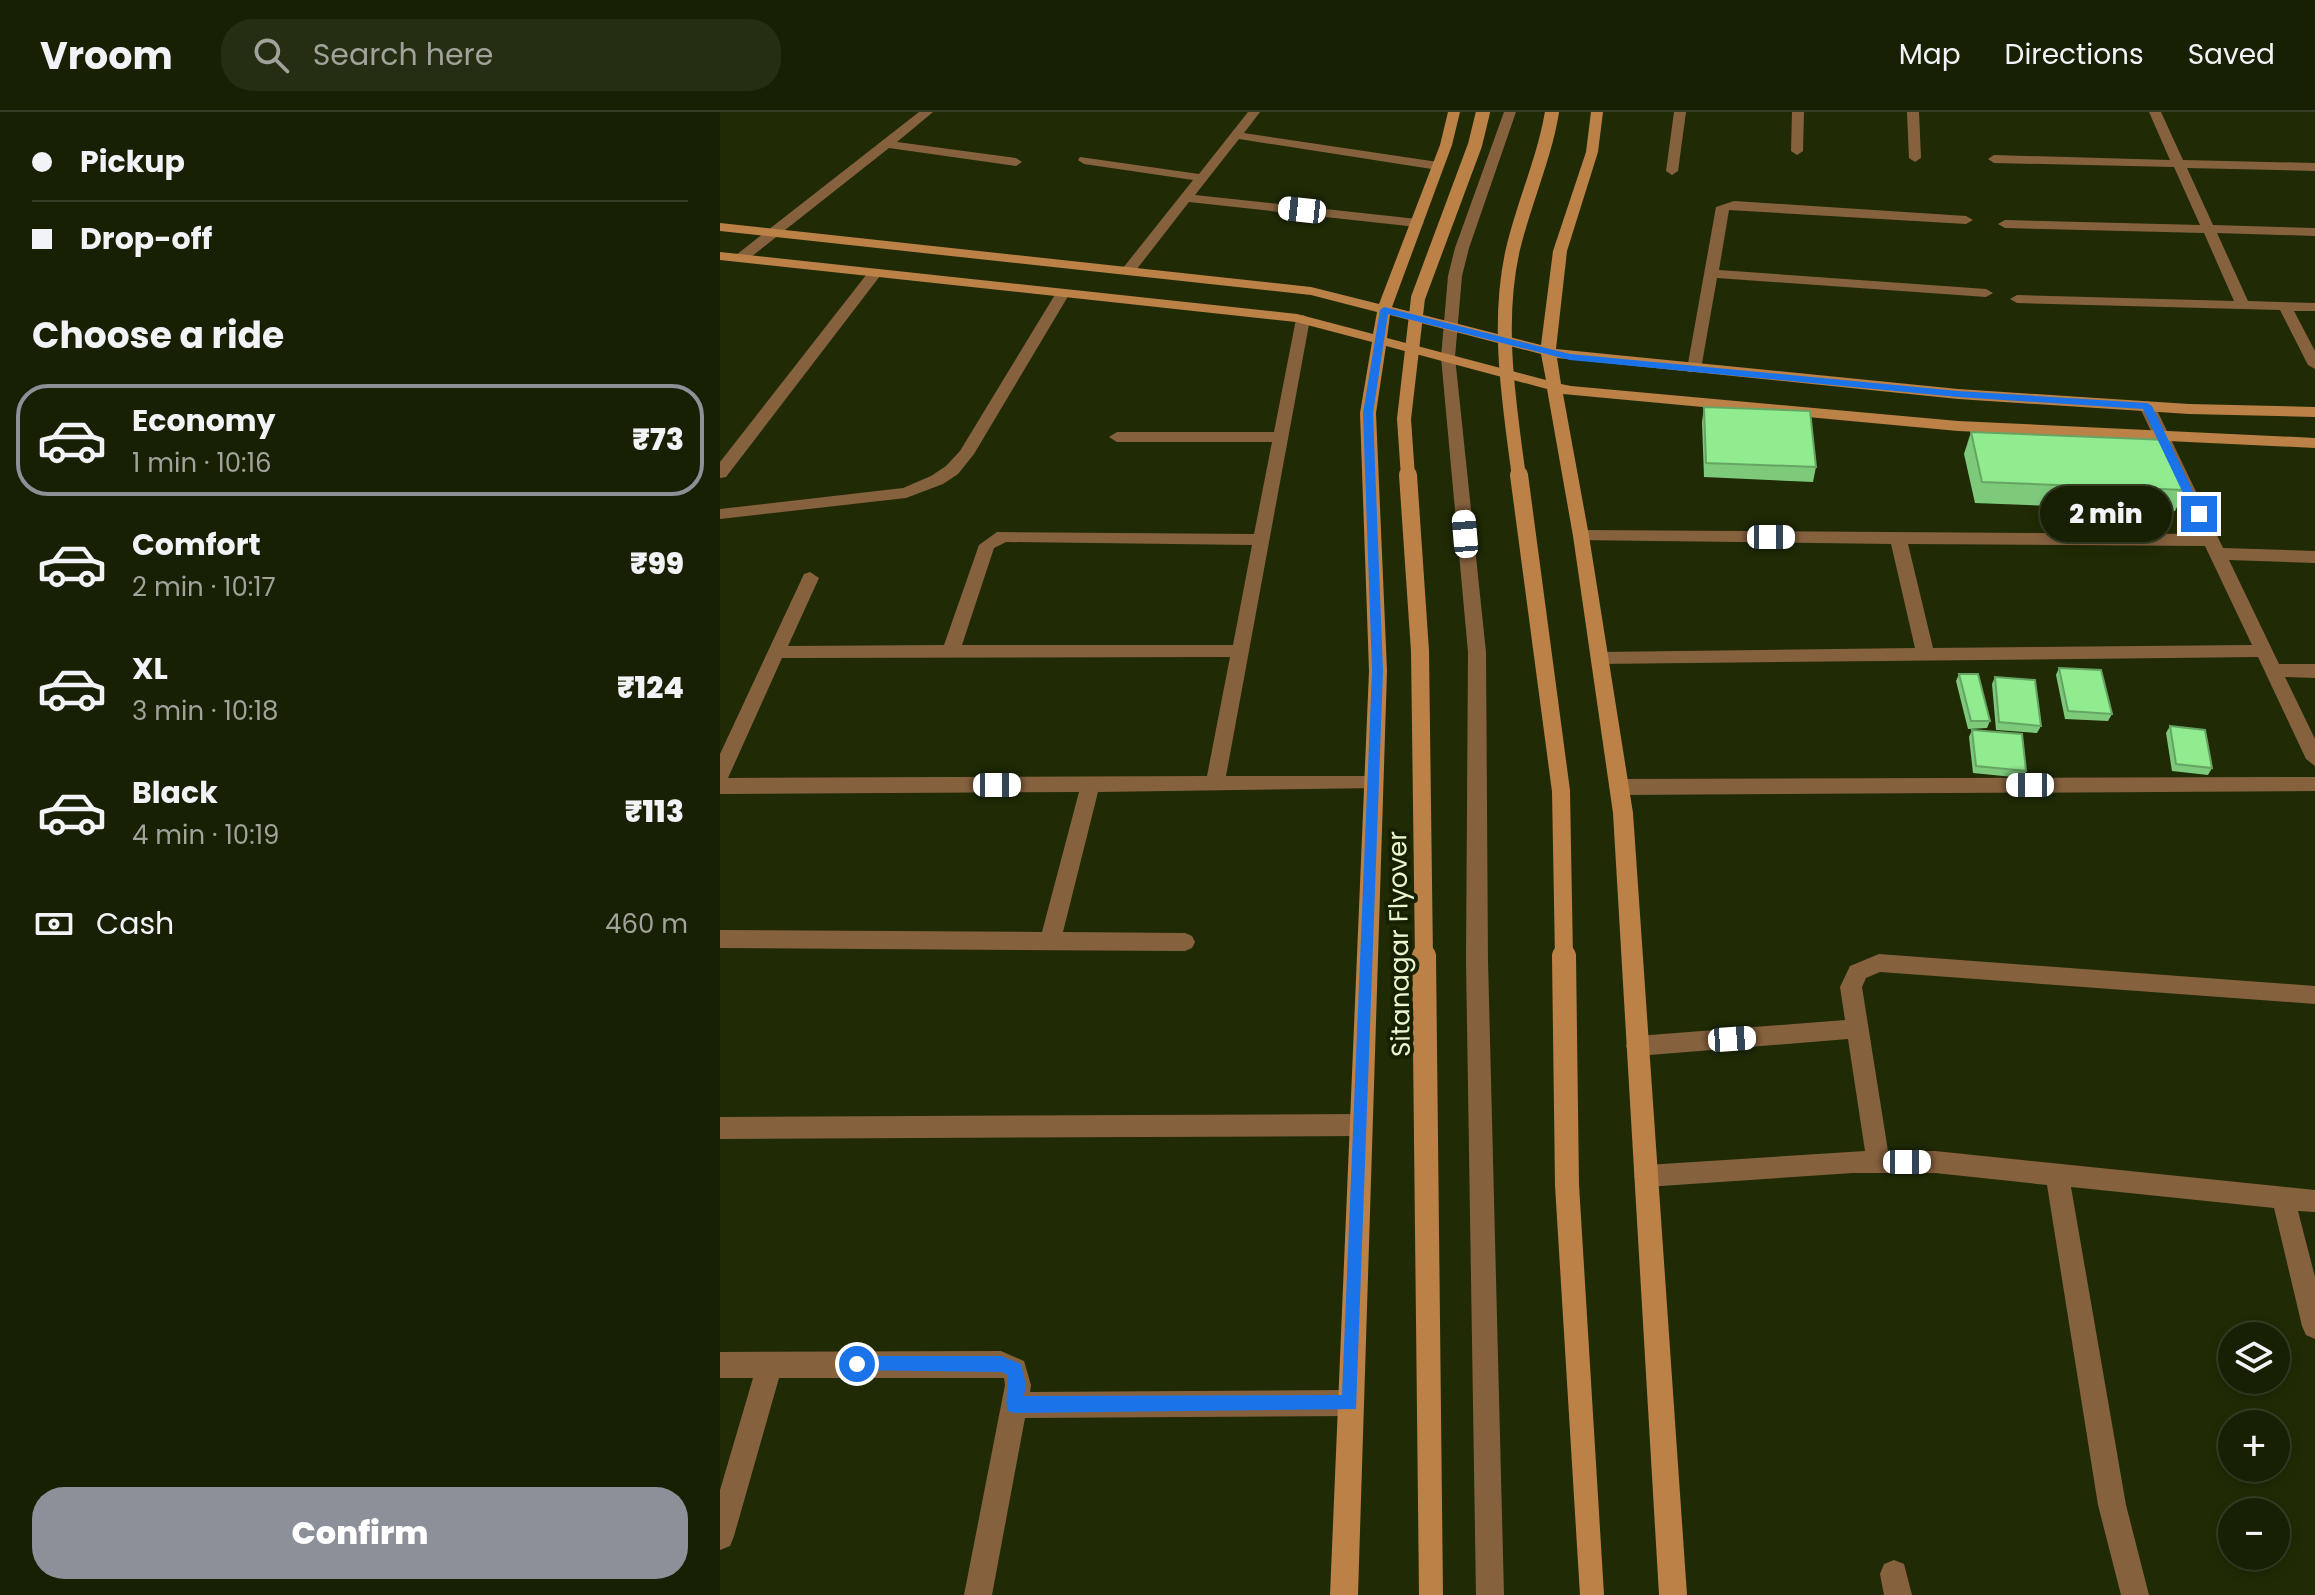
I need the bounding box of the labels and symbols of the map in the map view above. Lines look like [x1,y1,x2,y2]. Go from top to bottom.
car [1277,196,1327,224]
callout: 2 min [2039,486,2171,542]
route end [2181,496,2217,532]
car [1451,509,1479,559]
car [1747,525,1795,549]
car [973,773,1021,797]
car [2006,773,2054,797]
street label: Sitanagar Flyover [1379,831,1419,1057]
car [1707,1025,1757,1053]
car [1883,1150,1931,1174]
route start [839,1346,875,1382]

